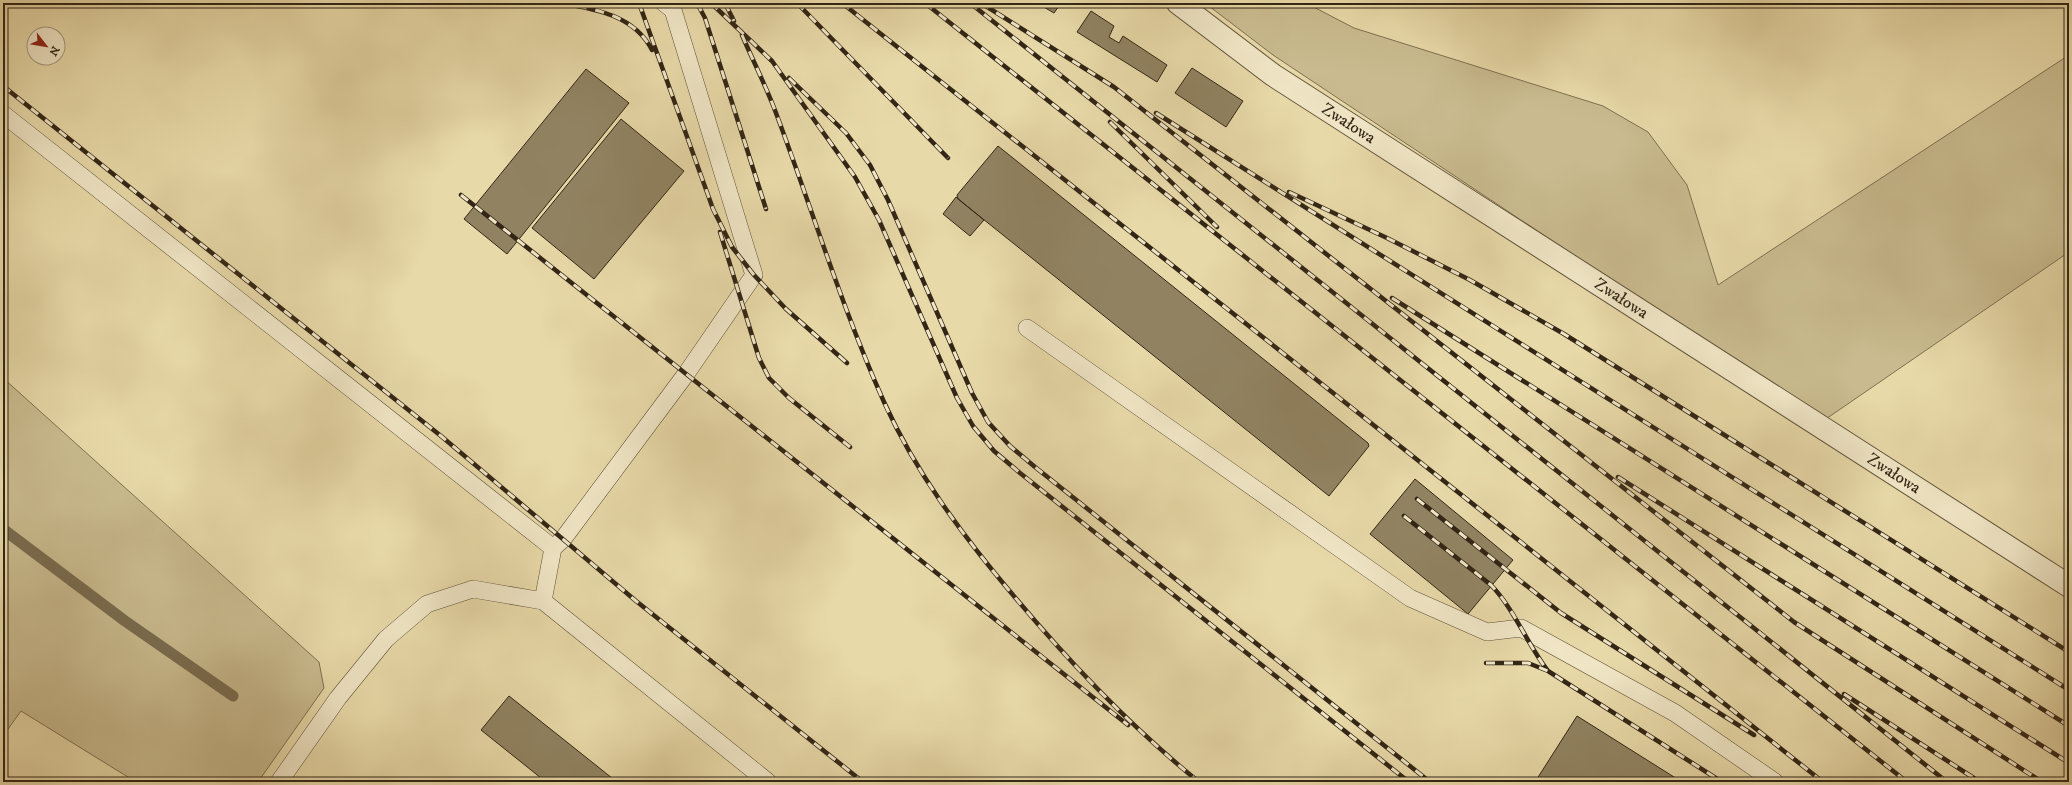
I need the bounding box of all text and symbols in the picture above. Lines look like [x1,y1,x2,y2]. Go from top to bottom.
north arrow [26,26,66,66]
text: N [45,43,62,58]
street label: Zwałowa [1317,98,1380,149]
street label: Zwałowa [1590,273,1653,324]
street label: Zwałowa [1863,448,1926,499]

